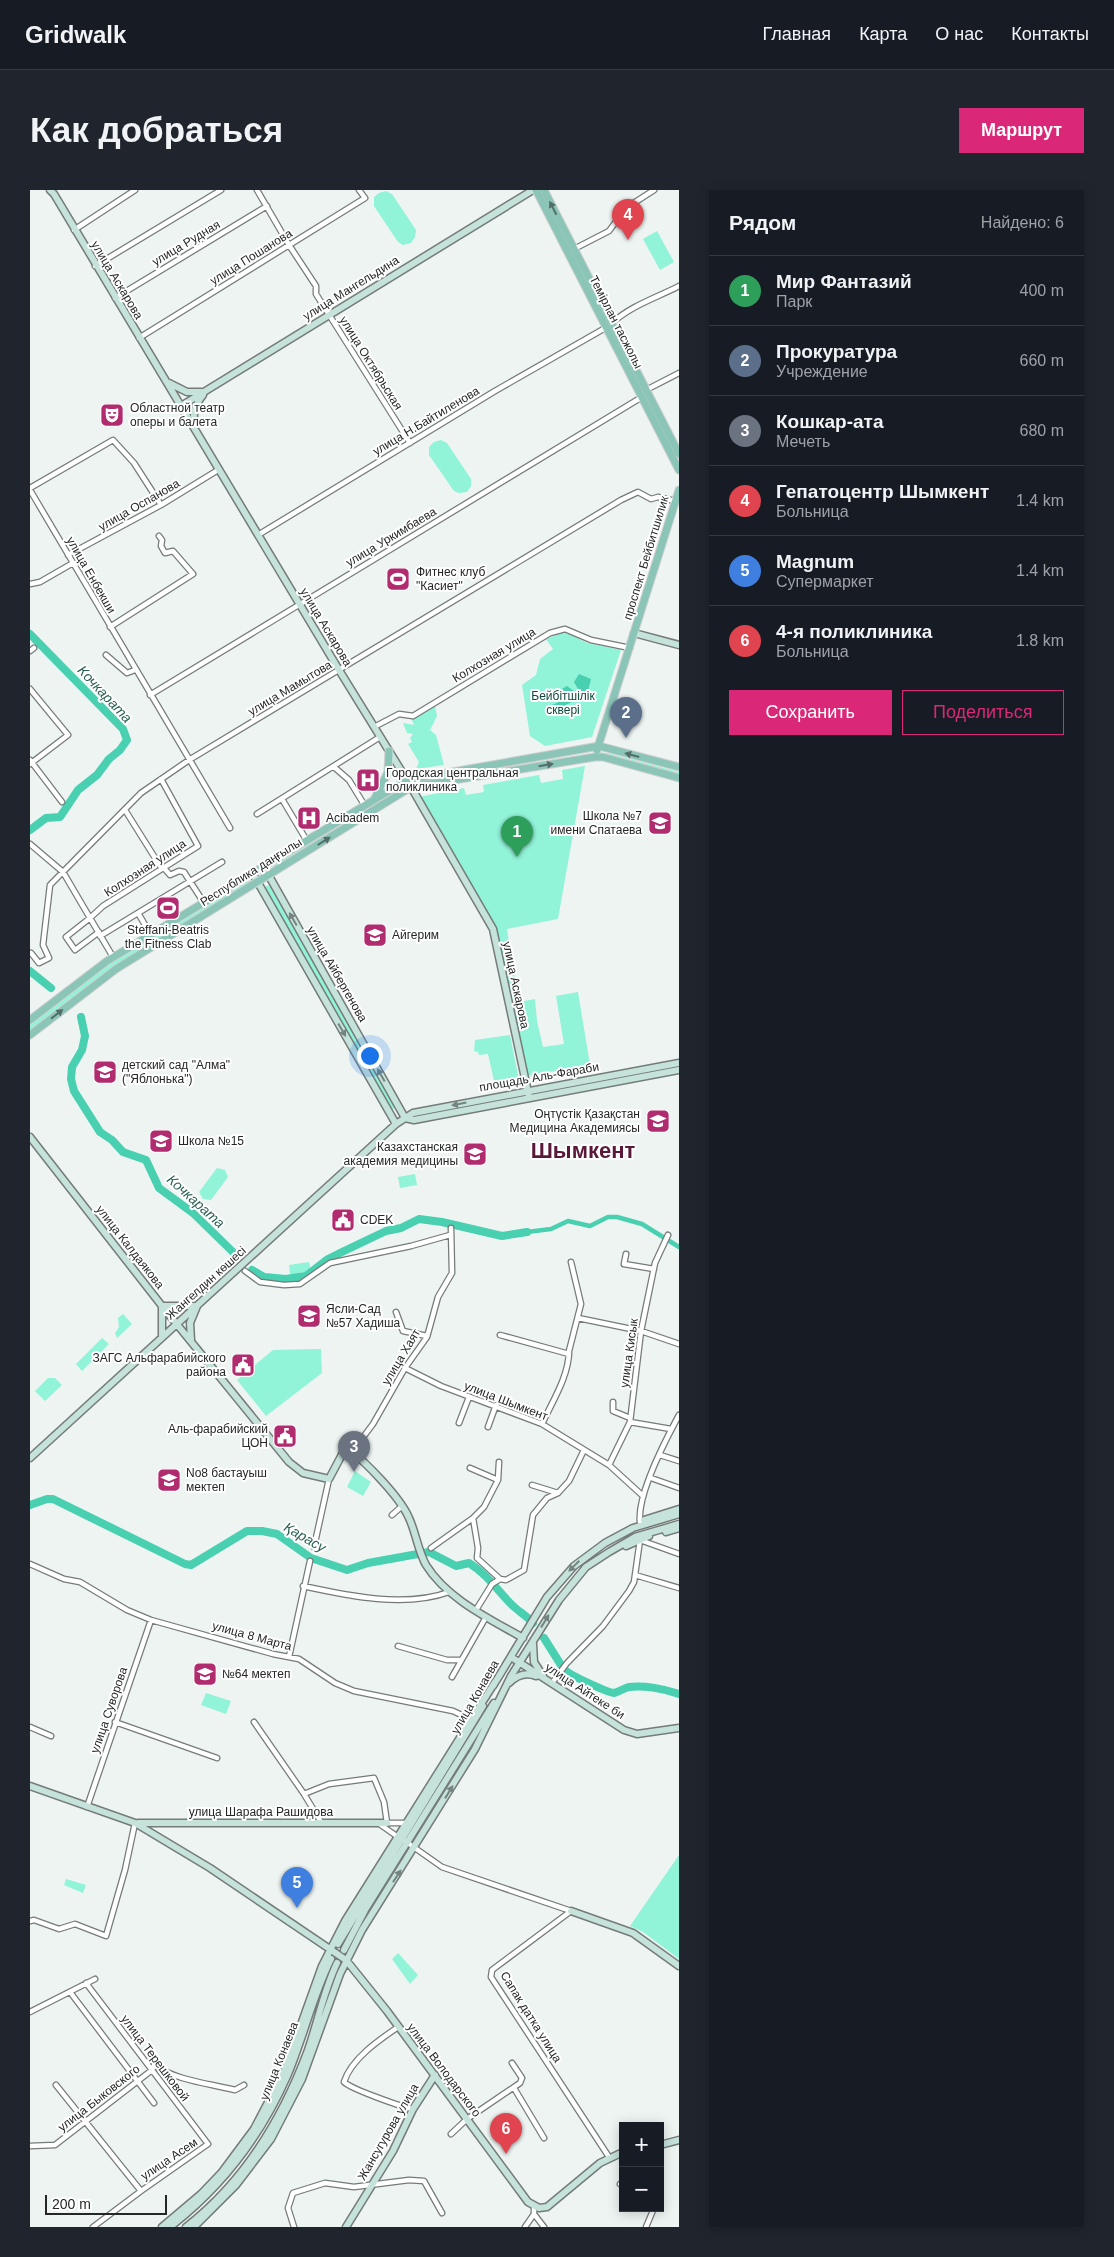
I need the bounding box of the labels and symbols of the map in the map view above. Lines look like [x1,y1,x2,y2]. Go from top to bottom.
pin: 4 [612,199,644,240]
one-way arrow [549,201,557,215]
street label: улица Рудная [150,217,222,269]
street label: улица Пошанова [207,226,295,288]
street label: улица Аскарова [88,238,146,322]
street label: улица Мангельдина [300,253,402,323]
street label: Темірлан тасжолы [587,273,645,371]
street label: улица Октябрьская [337,314,405,412]
street label: улица Н.Байтиленова [370,384,482,458]
place label: Областной театр оперы и балета [130,401,225,429]
theatre icon: Областной театр оперы и балета [99,402,125,428]
street label: улица Оспанова [96,476,182,534]
street label: проспект Бейбитшилик [620,494,672,622]
street label: улица Уркимбаева [343,504,439,570]
street label: улица Енбекши [63,534,119,616]
place label: Фитнес клуб "Касиет" [416,565,485,593]
sports icon: Фитнес клуб "Касиет" [385,566,411,592]
street label: улица Аскарова [297,585,355,669]
street label: Колхозная улица [450,625,538,685]
street label: улица Мамытова [246,657,335,718]
water label: Кочкарата [75,662,136,726]
park label: Бейбітшілік сквері [531,689,595,717]
pin: 2 [610,697,642,738]
one-way arrow [624,750,639,758]
one-way arrow [538,761,554,769]
place label: Городская центральная поликлиника [386,766,518,794]
hospital icon: Городская центральная поликлиника [355,767,381,793]
hospital icon: Acibadem [296,805,322,831]
place label: Школа №7 имени Спатаева [551,809,642,837]
school or university icon: Школа №7 имени Спатаева [647,810,673,836]
place label: Acibadem [326,811,379,825]
pin: 1 [501,816,533,857]
street label: Республика даңғылы [198,835,304,909]
street label: Колхозная улица [102,836,189,900]
one-way arrow [318,836,331,845]
sports icon: Steffani-Beatris the Fitness Clab [155,895,181,921]
one-way arrow [288,912,297,925]
school or university icon: Айгерим [362,922,388,948]
place label: Steffani-Beatris the Fitness Clab [125,923,212,951]
street label: улица Айбергенова [304,924,370,1025]
place label: Айгерим [392,928,439,942]
street label: улица Аскарова [500,940,532,1030]
one-way arrow [50,1009,63,1020]
one-way arrow [338,1023,347,1036]
your location [357,1043,383,1069]
place label: детский сад "Алма" ("Яблонька") [122,1058,230,1086]
school or university icon: детский сад "Алма" ("Яблонька") [92,1059,118,1085]
street label: площадь Аль-Фараби [478,1060,600,1094]
one-way arrow [377,1069,386,1082]
one-way arrow [451,1100,467,1108]
place label: Оңтүстік Қазақстан Медицина Академиясы [510,1107,640,1135]
school or university icon: Оңтүстік Қазақстан Медицина Академиясы [645,1108,671,1134]
school or university icon: Школа №15 [148,1128,174,1154]
place label: Школа №15 [178,1134,244,1148]
district label: Шымкент [531,1138,635,1163]
place label: Казахстанская академия медицины [343,1140,458,1168]
school or university icon: Казахстанская академия медицины [462,1141,488,1167]
water label: Кочкарата [164,1171,228,1231]
street label: улица Калдаякова [93,1202,167,1292]
public building icon: CDEK [330,1207,356,1233]
place label: CDEK [360,1213,393,1227]
street label: Жангелдин көшесі [163,1244,249,1322]
place label: Ясли-Сад №57 Хадиша [326,1302,401,1330]
school or university icon: Ясли-Сад №57 Хадиша [296,1303,322,1329]
street label: улица Кисык [617,1317,641,1389]
street label: улица Хаят [379,1326,423,1388]
place label: ЗАГС Альфарабийского района [93,1351,226,1379]
public building icon: ЗАГС Альфарабийского района [230,1352,256,1378]
street label: улица Шымкент [462,1379,550,1424]
place label: Аль-фарабийский ЦОН [168,1422,268,1450]
public building icon: Аль-фарабийский ЦОН [272,1423,298,1449]
pin: 3 [338,1431,370,1472]
place label: No8 бастауыш мектеп [186,1466,267,1494]
school or university icon: No8 бастауыш мектеп [156,1467,182,1493]
water label: Қарасу [281,1519,330,1556]
one-way arrow [568,1560,580,1572]
one-way arrow [540,1614,550,1628]
street label: улица 8 Марта [211,1619,294,1653]
street label: улица Конаева [448,1657,502,1736]
street label: улица Айтеке би [543,1660,627,1722]
school or university icon: №64 мектеп [192,1661,218,1687]
street label: улица Суворова [88,1665,130,1755]
place label: №64 мектеп [222,1667,290,1681]
one-way arrow [444,1785,454,1798]
street label: улица Шарафа Рашидова [189,1805,334,1819]
pin: 5 [281,1867,313,1908]
one-way arrow [392,1869,401,1883]
street label: Сапак датка улица [497,1969,565,2065]
street label: улица Терешковой [118,2012,192,2104]
street label: улица Конаева [257,2020,301,2102]
street label: улица Володарского [404,2020,484,2120]
street label: улица Быковского [55,2062,143,2134]
street label: Жансугурова улица [355,2081,422,2183]
pin: 6 [490,2113,522,2154]
street label: улица Асем [138,2135,200,2183]
scale bar [45,2192,168,2215]

